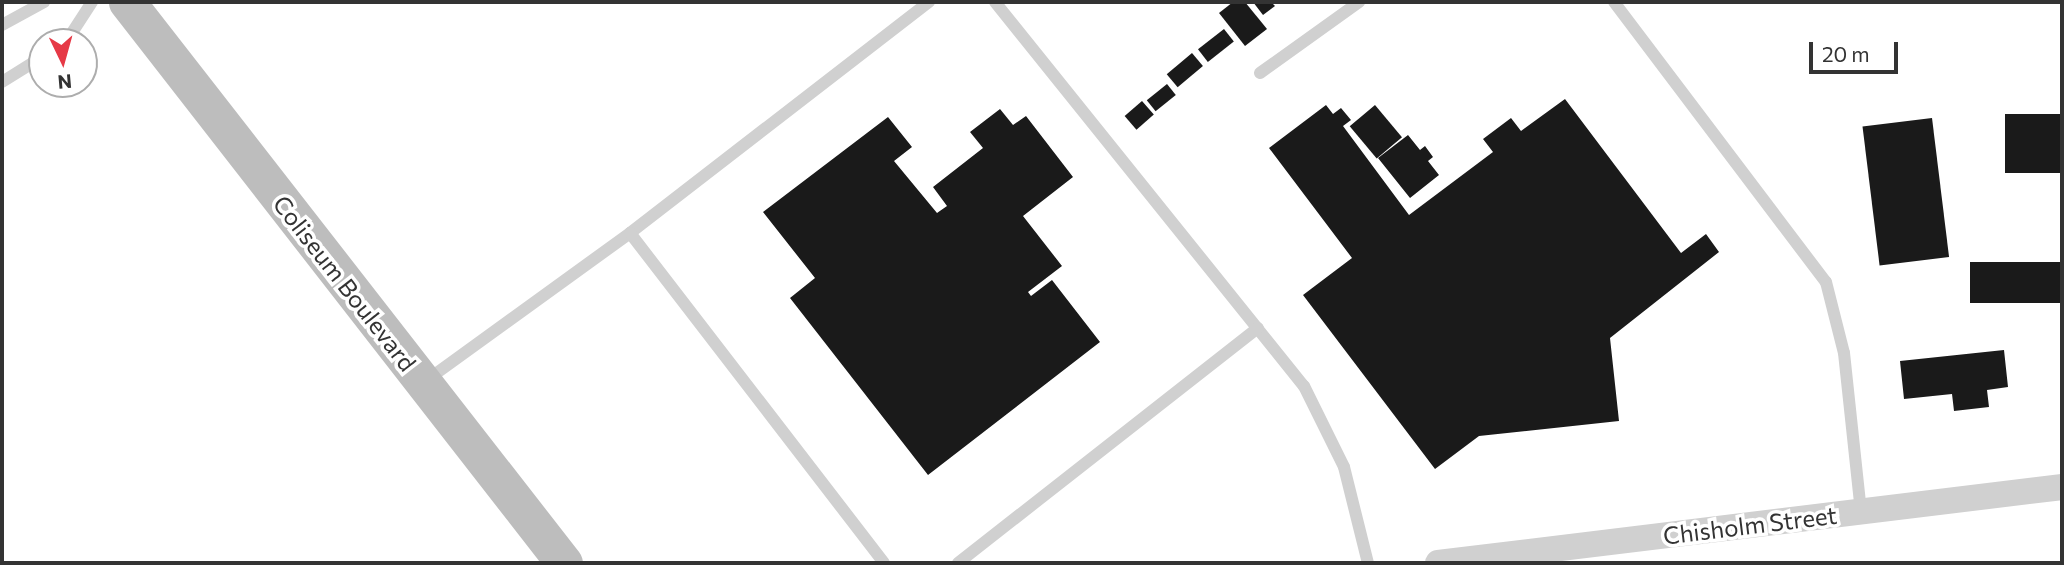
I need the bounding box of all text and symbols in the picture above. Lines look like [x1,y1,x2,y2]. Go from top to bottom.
north arrow [28,28,98,98]
scale bar [1812,28,1901,72]
text: 20 m [1822,41,1870,66]
text: N [57,70,73,95]
street label: Coliseum Boulevard [267,189,423,377]
street label: Chisholm Street [1661,500,1839,550]

